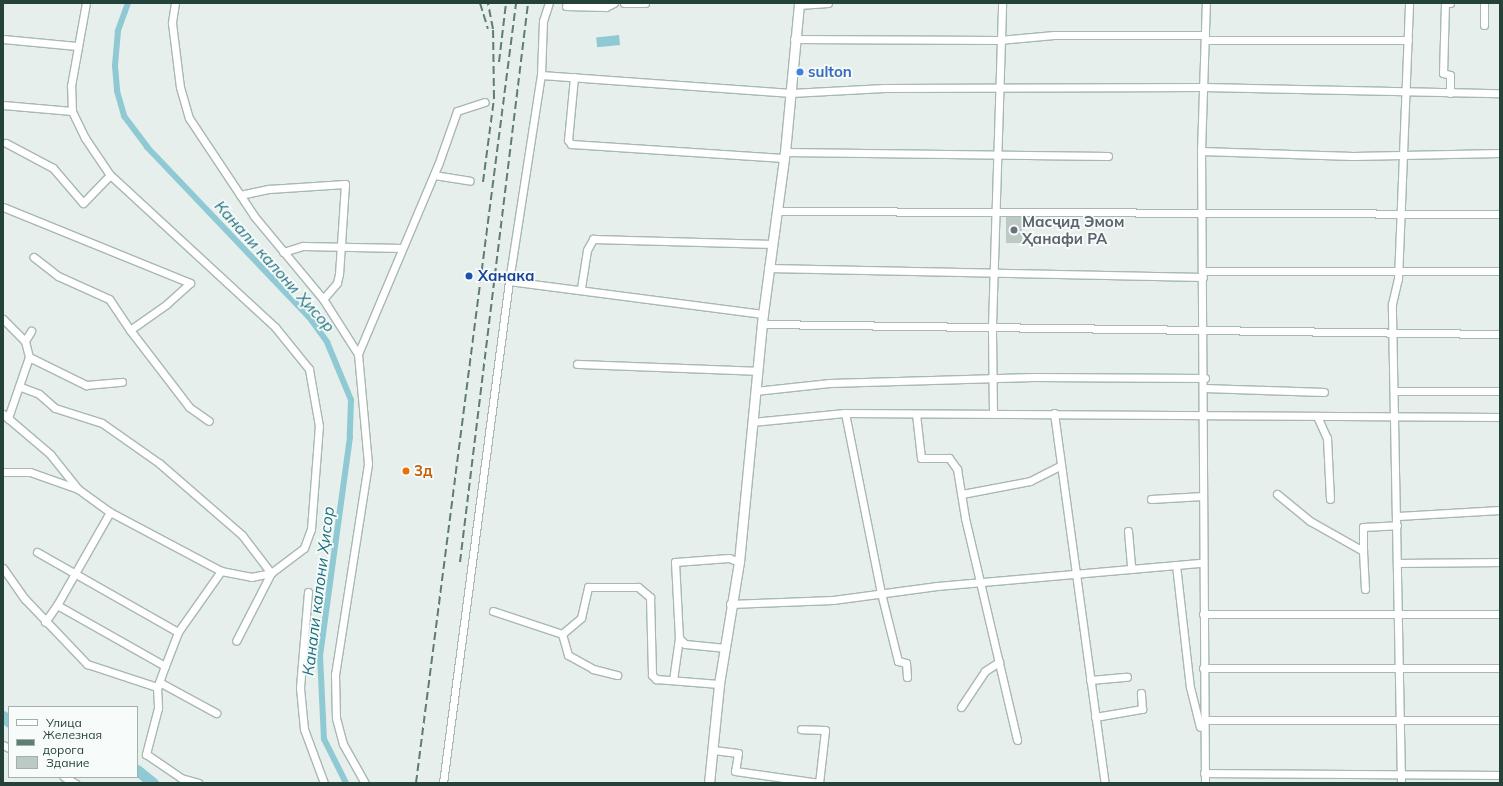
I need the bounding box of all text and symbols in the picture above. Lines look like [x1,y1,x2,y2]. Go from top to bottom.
place label: sulton [808,63,852,81]
marker: sulton [795,67,805,77]
water label: Канали калони Ҳисор [211,196,339,336]
place label: Масҷид Эмом Ҳанафи РА [1022,212,1124,247]
marker: Масҷид Эмом Ҳанафи РА [1009,225,1019,235]
place label: Ханака [478,267,534,285]
marker: Ханака [463,270,475,282]
place label: 3д [414,462,432,480]
marker: 3д [401,466,411,476]
water label: Канали калони Ҳисор [298,505,338,677]
legend [8,706,138,778]
text: Улица [46,715,82,730]
text: Железная дорога [43,727,102,757]
text: Здание [46,755,89,770]

